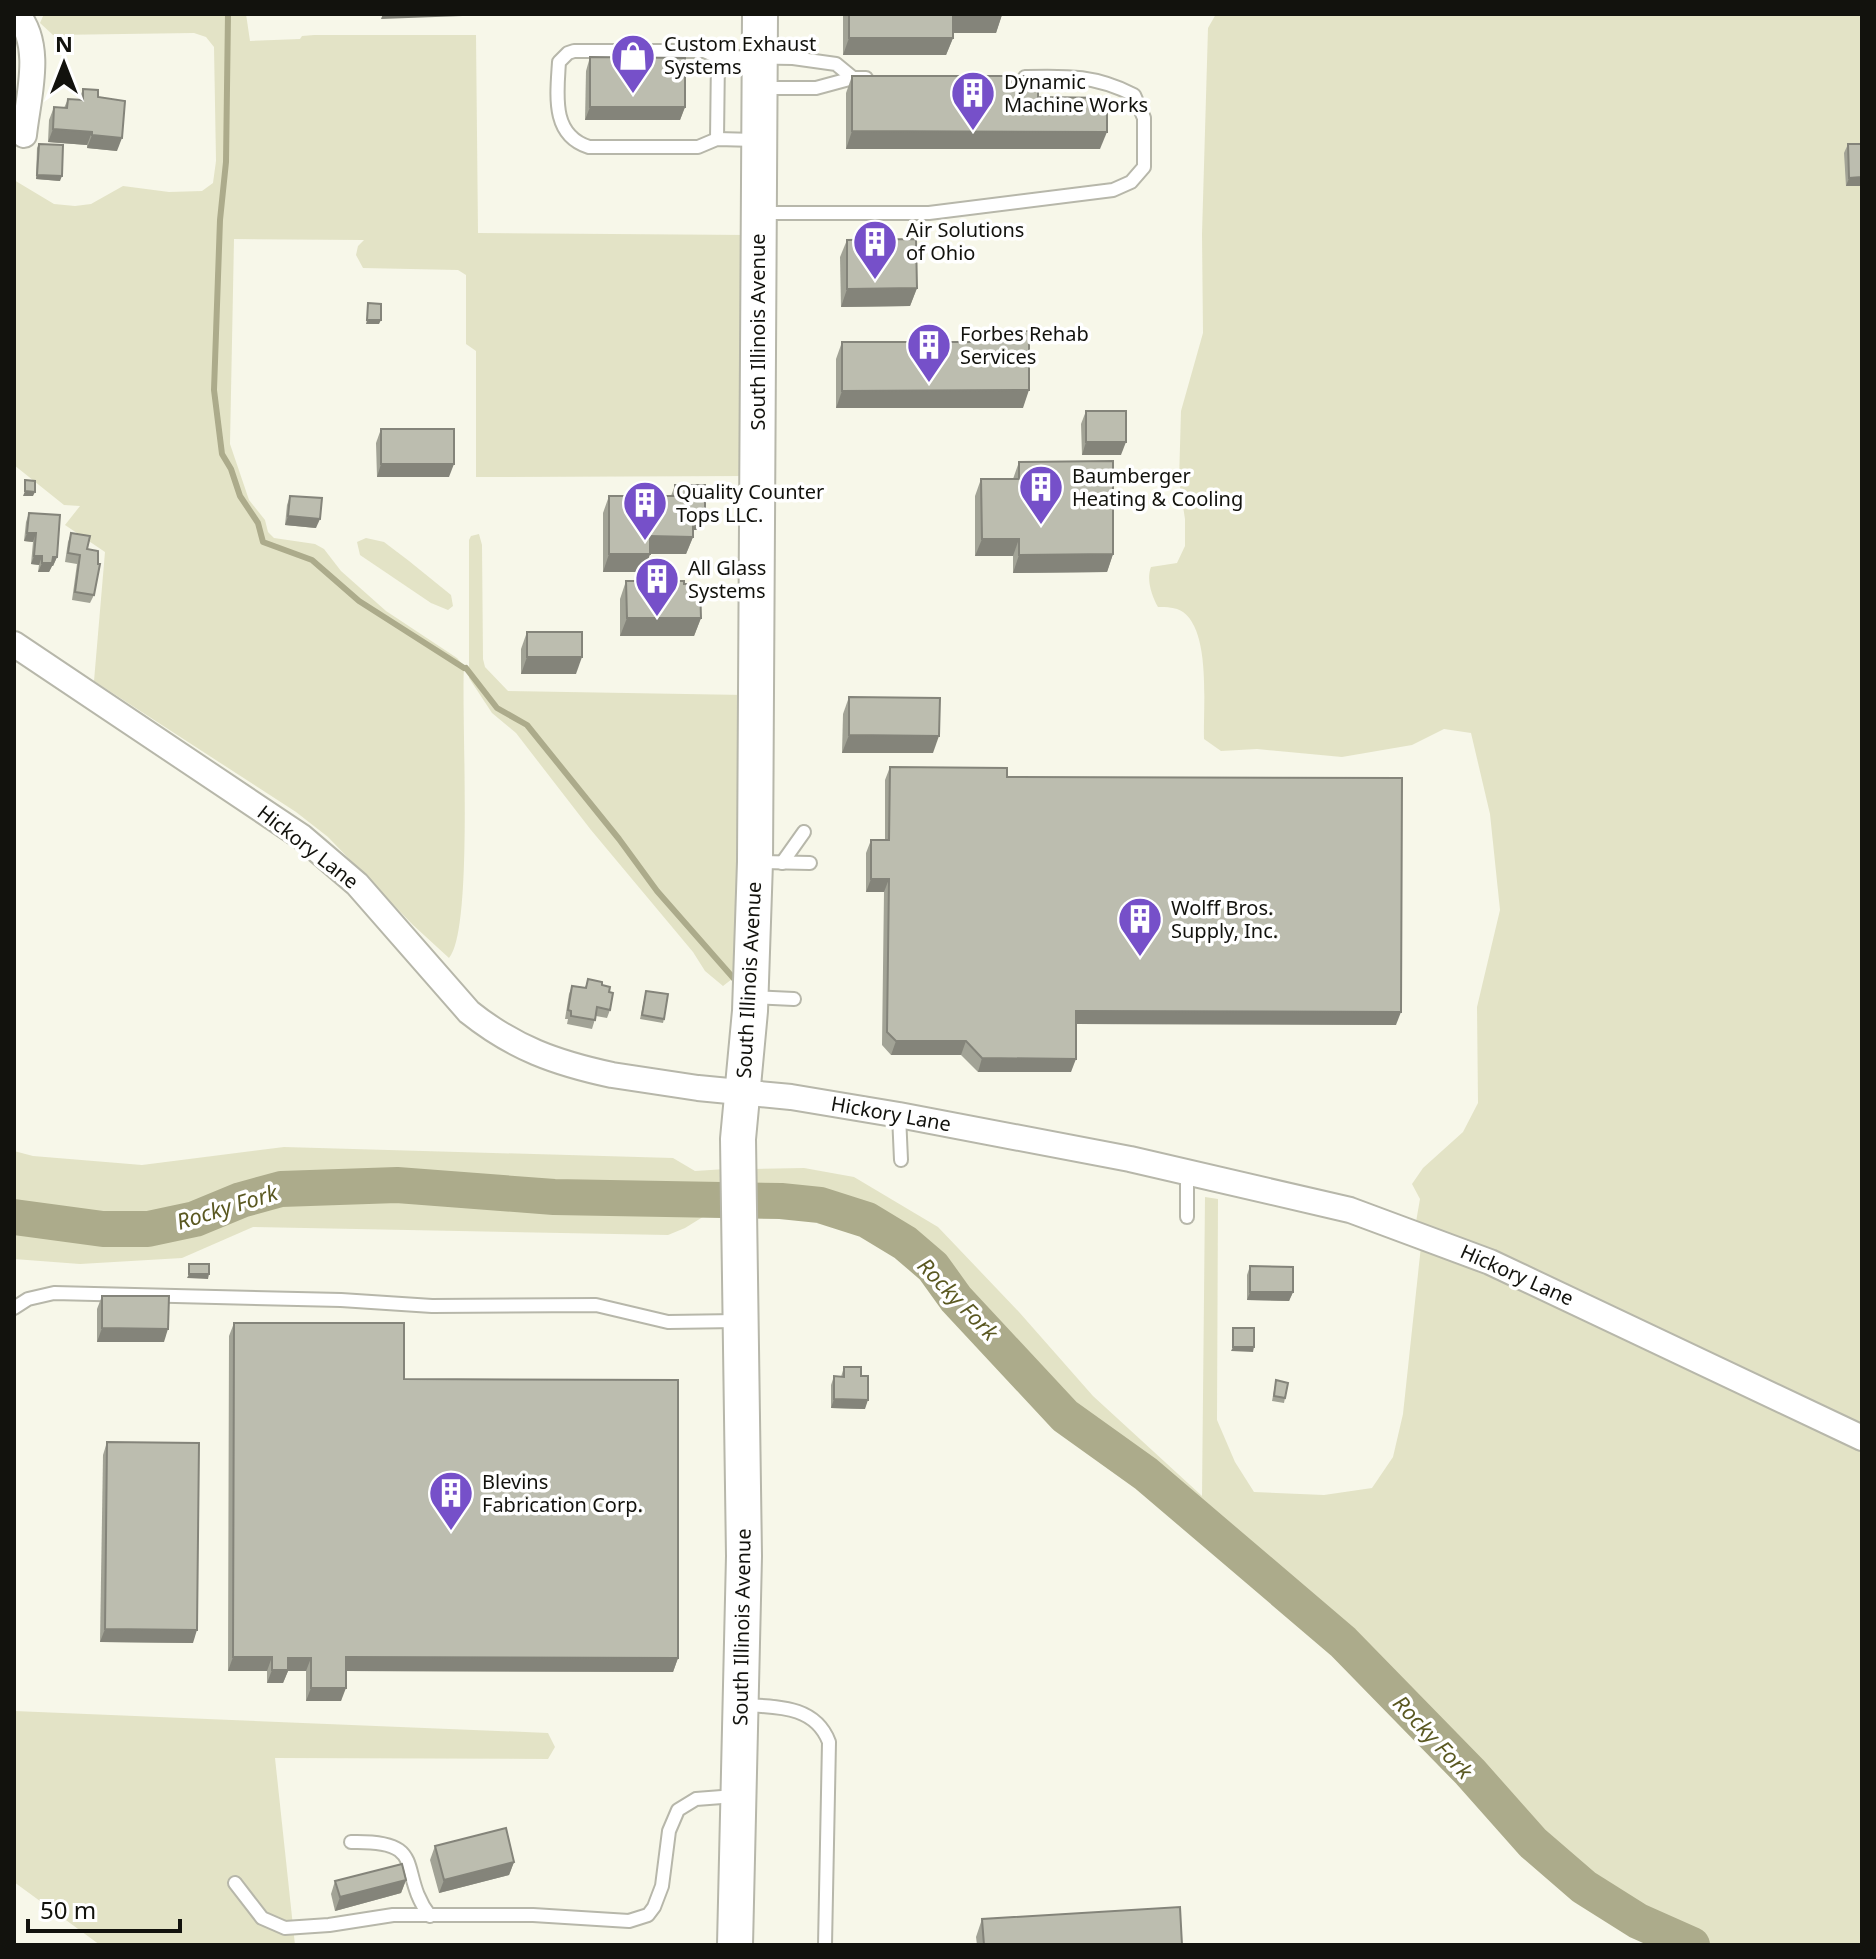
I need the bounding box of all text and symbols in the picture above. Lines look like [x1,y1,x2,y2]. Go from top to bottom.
north arrow [24,24,104,104]
text: N [55,28,73,58]
place label: Custom Exhaust Systems [664,30,816,80]
shop icon: Custom Exhaust Systems [609,32,657,95]
place label: Dynamic Machine Works [1004,68,1148,118]
building icon: Dynamic Machine Works [949,69,997,132]
place label: Air Solutions of Ohio [906,216,1024,266]
building icon: Air Solutions of Ohio [851,218,899,281]
street label: South Illinois Avenue [744,233,771,431]
place label: Forbes Rehab Services [960,320,1089,370]
building icon: Forbes Rehab Services [905,321,953,384]
place label: Baumberger Heating & Cooling [1072,462,1243,512]
building icon: Baumberger Heating & Cooling [1017,463,1065,526]
place label: Quality Counter Tops LLC. [676,478,824,528]
building icon: Quality Counter Tops LLC. [621,479,669,542]
place label: All Glass Systems [688,554,766,604]
building icon: All Glass Systems [633,555,681,618]
street label: Hickory Lane [252,799,364,895]
street label: South Illinois Avenue [730,881,767,1079]
place label: Wolff Bros. Supply, Inc. [1171,894,1278,944]
building icon: Wolff Bros. Supply, Inc. [1116,895,1164,958]
street label: Hickory Lane [829,1090,953,1137]
water label: Rocky Fork [172,1176,282,1236]
street label: Hickory Lane [1456,1238,1578,1312]
water label: Rocky Fork [912,1250,1007,1347]
place label: Blevins Fabrication Corp. [482,1468,643,1518]
building icon: Blevins Fabrication Corp. [427,1469,475,1532]
street label: South Illinois Avenue [726,1528,757,1726]
water label: Rocky Fork [1387,1688,1481,1786]
scale bar [28,1883,180,1933]
text: 50 m [40,1893,96,1926]

